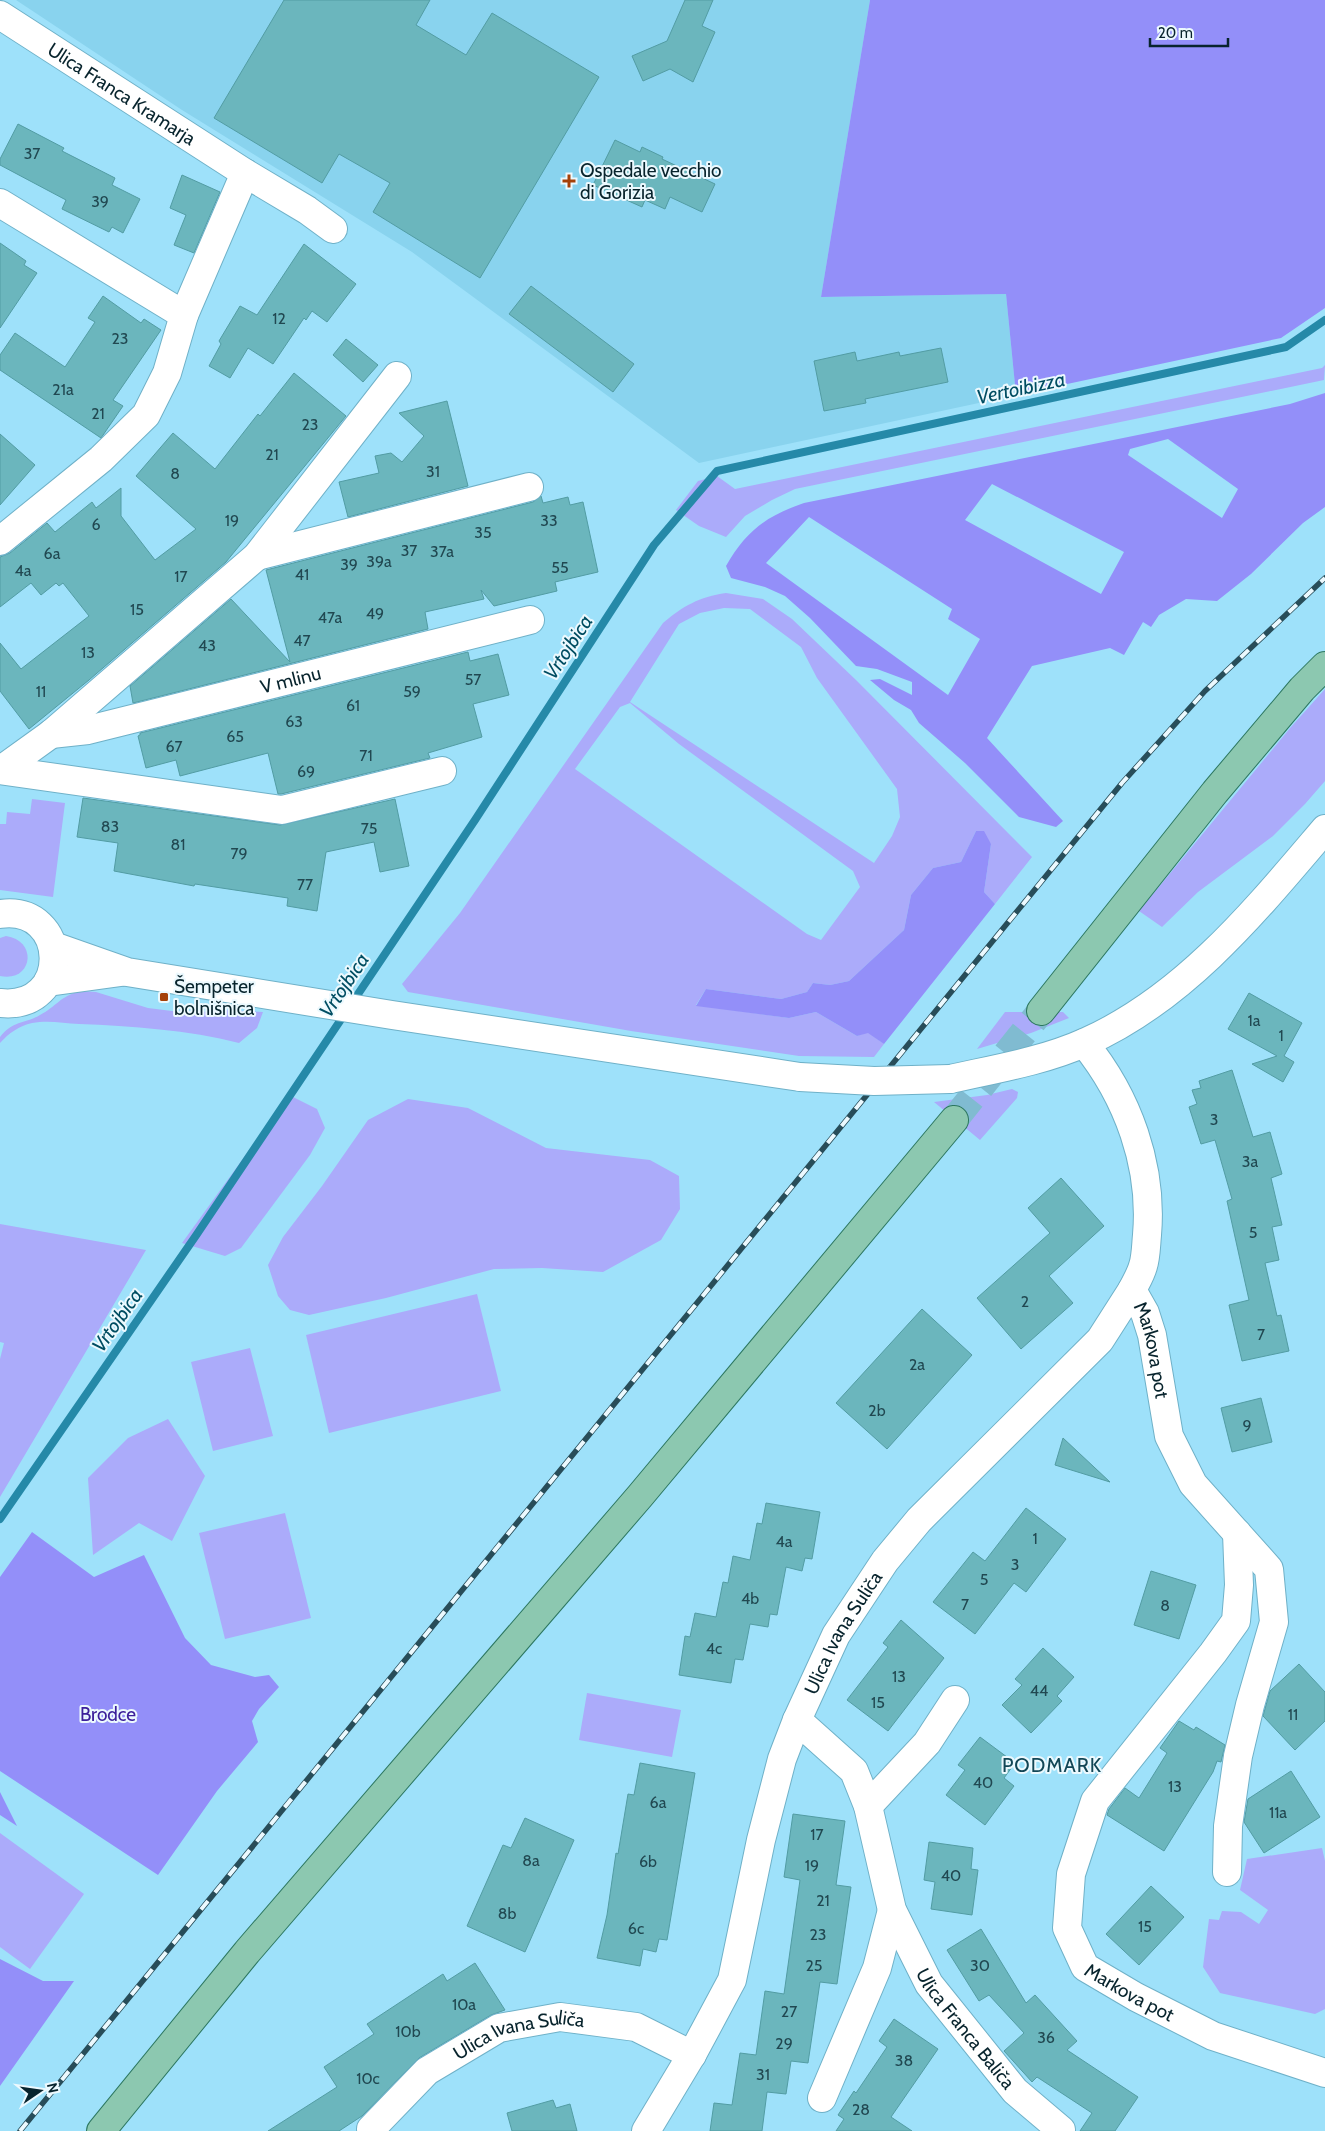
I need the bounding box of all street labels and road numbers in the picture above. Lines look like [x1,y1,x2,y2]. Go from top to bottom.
street label: Ulica Franca Kramarja [43,38,200,150]
street label: V mlinu [258,661,323,699]
street label: Markova pot [1129,1297,1174,1401]
street label: Ulica Ivana Suliča [799,1567,887,1698]
street label: Markova pot [1080,1958,1178,2027]
street label: Ulica Franca Baliča [911,1964,1020,2094]
street label: Ulica Ivana Suliča [449,2006,586,2065]

